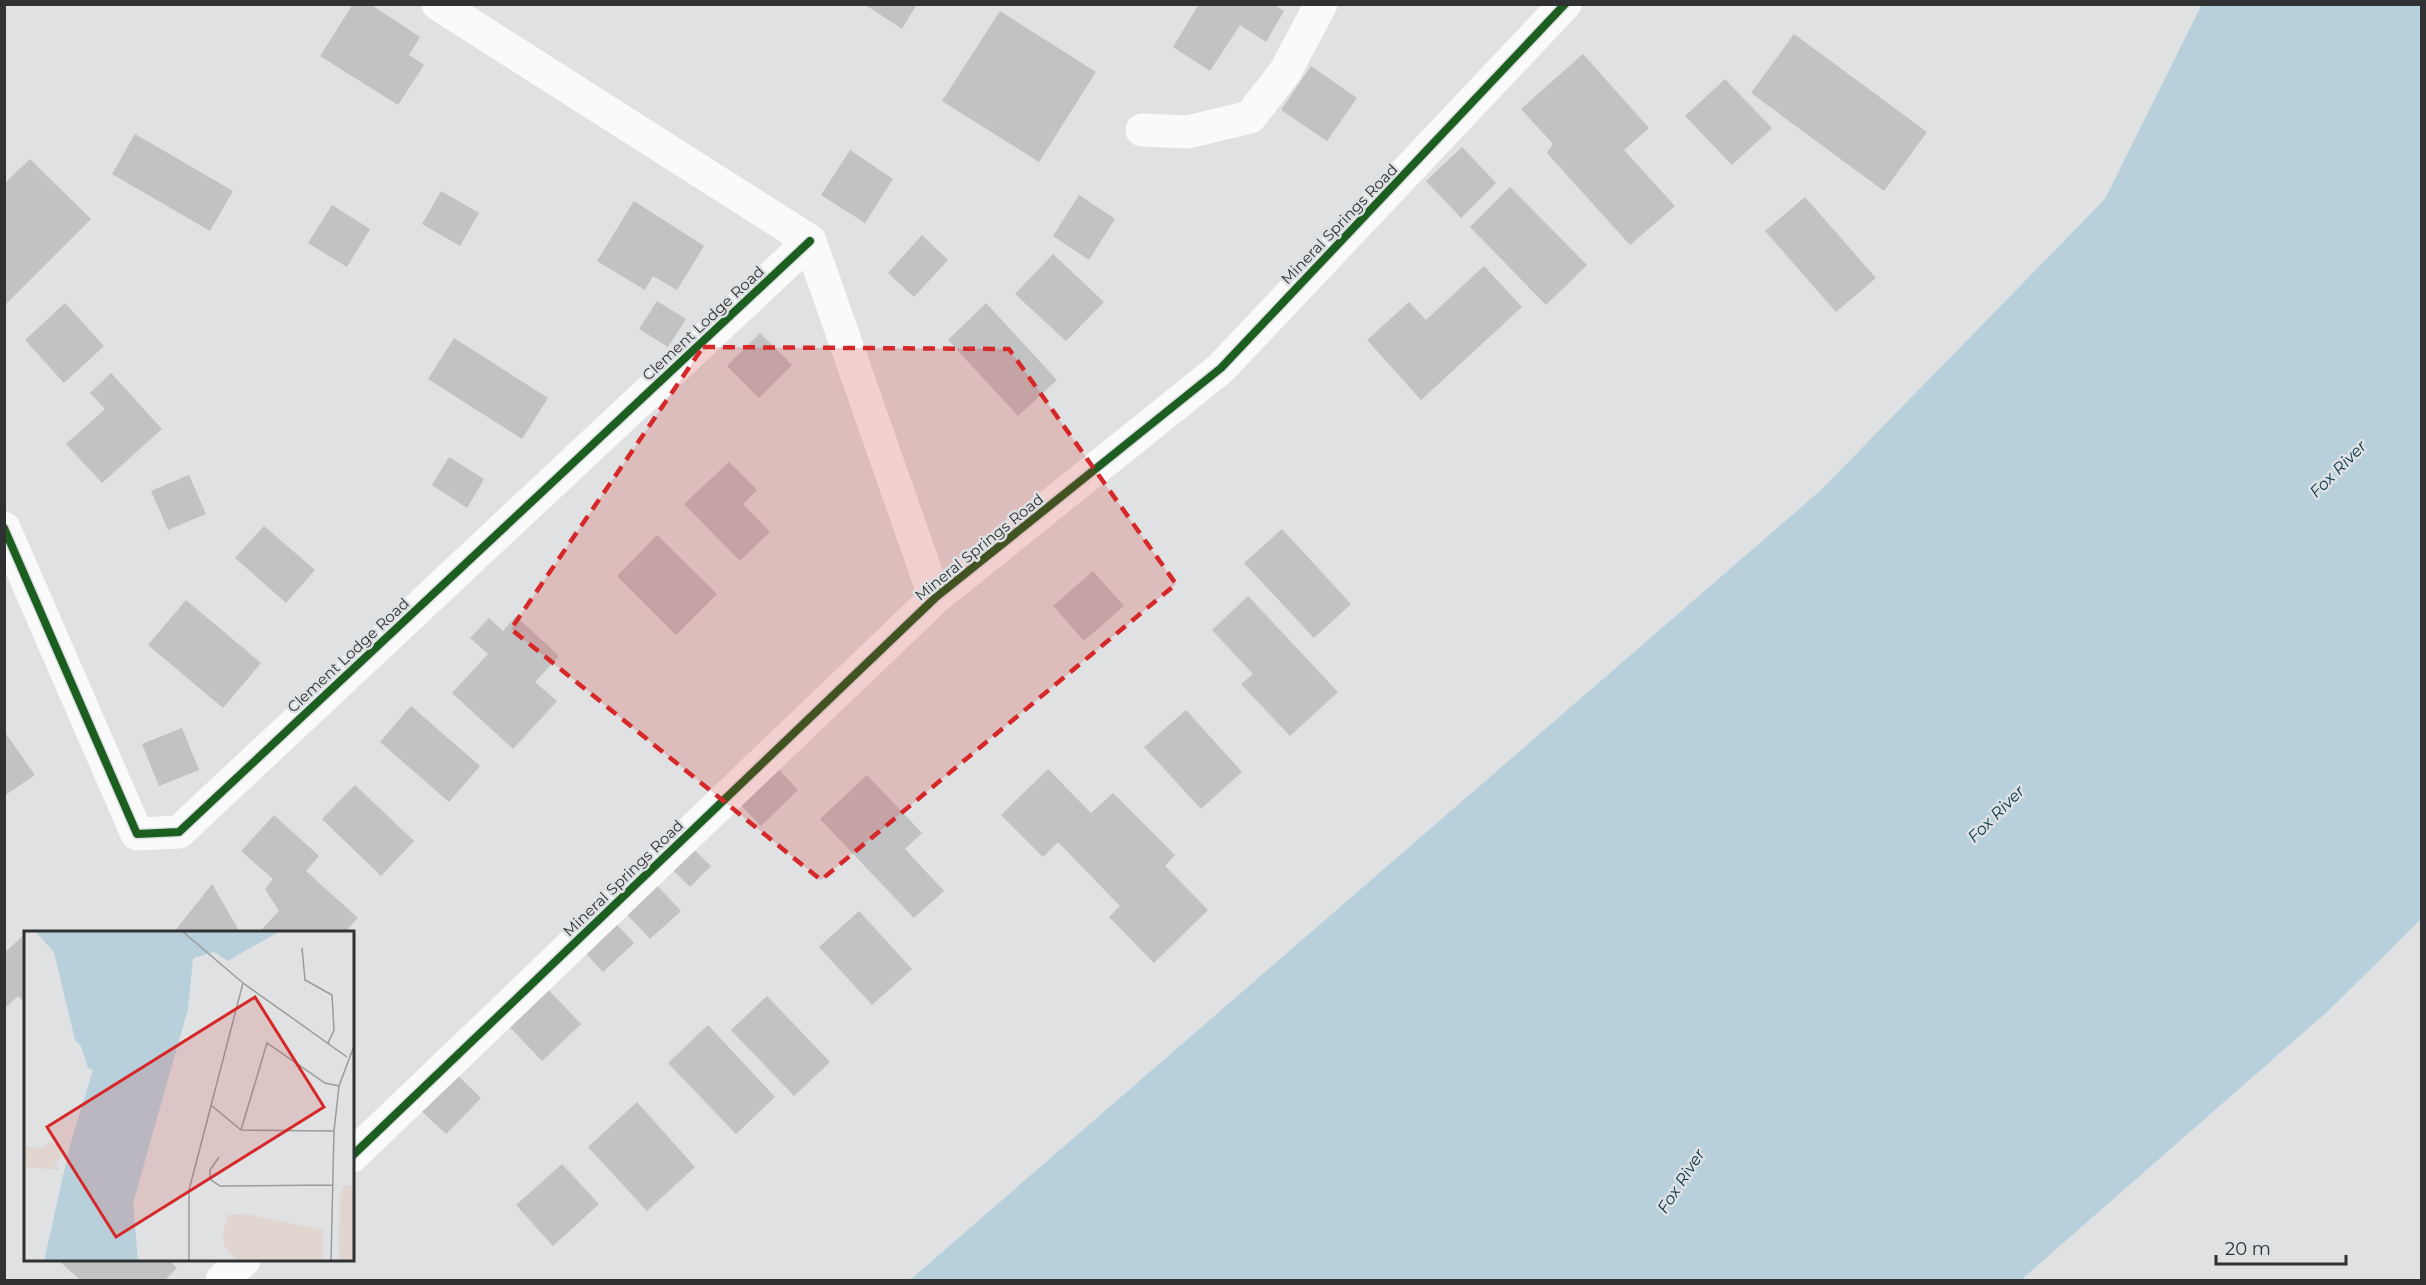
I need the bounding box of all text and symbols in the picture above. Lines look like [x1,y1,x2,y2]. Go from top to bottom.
street label: Mineral Springs Road [1277,160,1401,288]
street label: Clement Lodge Road [638,262,768,384]
water label: Fox River [2306,436,2371,501]
street label: Mineral Springs Road [911,489,1047,605]
street label: Clement Lodge Road [283,594,413,716]
water label: Fox River [1964,781,2029,846]
street label: Mineral Springs Road [559,816,687,940]
inset map [24,931,354,1261]
water label: Fox River [1653,1145,1709,1217]
scale bar [2216,1228,2346,1266]
text: 20 m [2225,1238,2271,1260]

